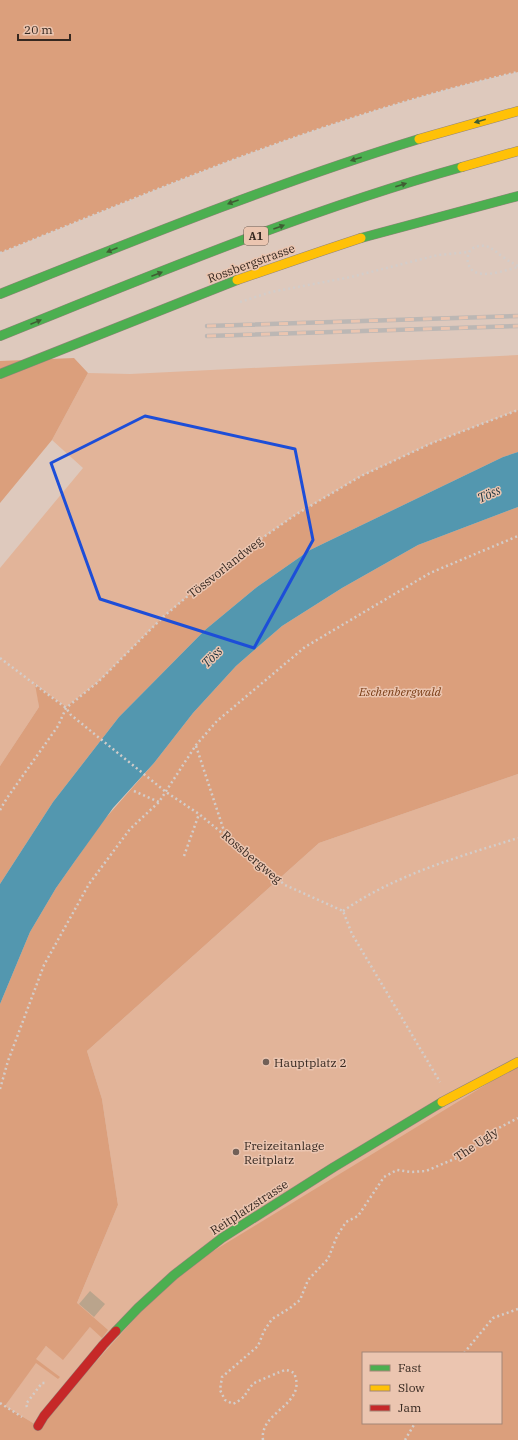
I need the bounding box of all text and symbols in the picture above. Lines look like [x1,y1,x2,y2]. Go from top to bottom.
scale bar [18,16,70,42]
text: 20 m [24,22,53,37]
one-way arrow [474,118,486,124]
one-way arrow [350,156,362,162]
one-way arrow [396,182,408,188]
one-way arrow [227,200,239,206]
one-way arrow [273,224,285,230]
road number: A1 [244,227,268,245]
street label: Rossbergstrasse [205,240,297,286]
one-way arrow [106,247,118,253]
one-way arrow [152,270,164,276]
one-way arrow [31,318,43,324]
water label: Töss [475,481,503,507]
street label: Tössvorlandweg [184,533,266,601]
water label: Töss [198,643,226,671]
park label: Eschenbergwald [358,684,442,699]
street label: Rossbergweg [219,827,286,887]
place label: Hauptplatz 2 [274,1055,347,1070]
marker: Hauptplatz 2 [261,1057,271,1067]
street label: The Ugly [451,1124,501,1164]
place label: Freizeitanlage Reitplatz [244,1138,324,1167]
marker: Freizeitanlage Reitplatz [231,1147,241,1157]
street label: Reitplatzstrasse [207,1176,291,1238]
legend [362,1352,502,1424]
text: Fast [398,1360,422,1375]
text: Slow [398,1380,425,1395]
text: Jam [398,1400,422,1415]

